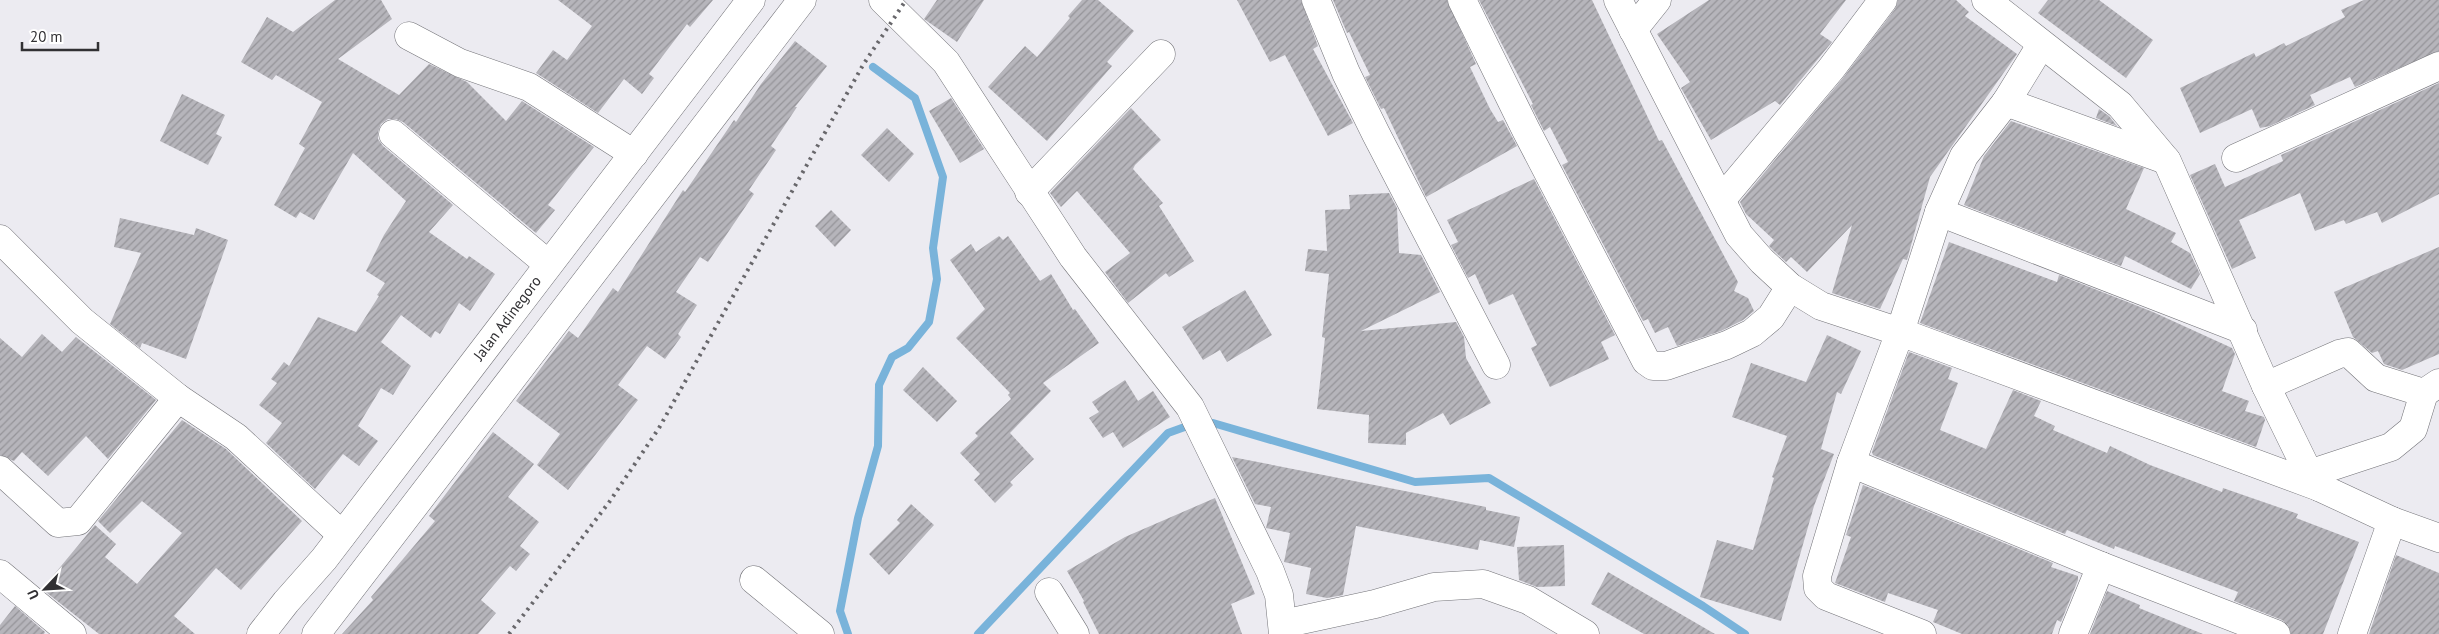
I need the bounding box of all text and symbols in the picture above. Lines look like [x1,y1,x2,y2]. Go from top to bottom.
scale bar [22,20,99,52]
text: 20 m [30,27,63,46]
street label: Jalan Adinegoro [468,272,545,365]
north arrow [20,564,70,614]
text: U [23,587,43,602]

